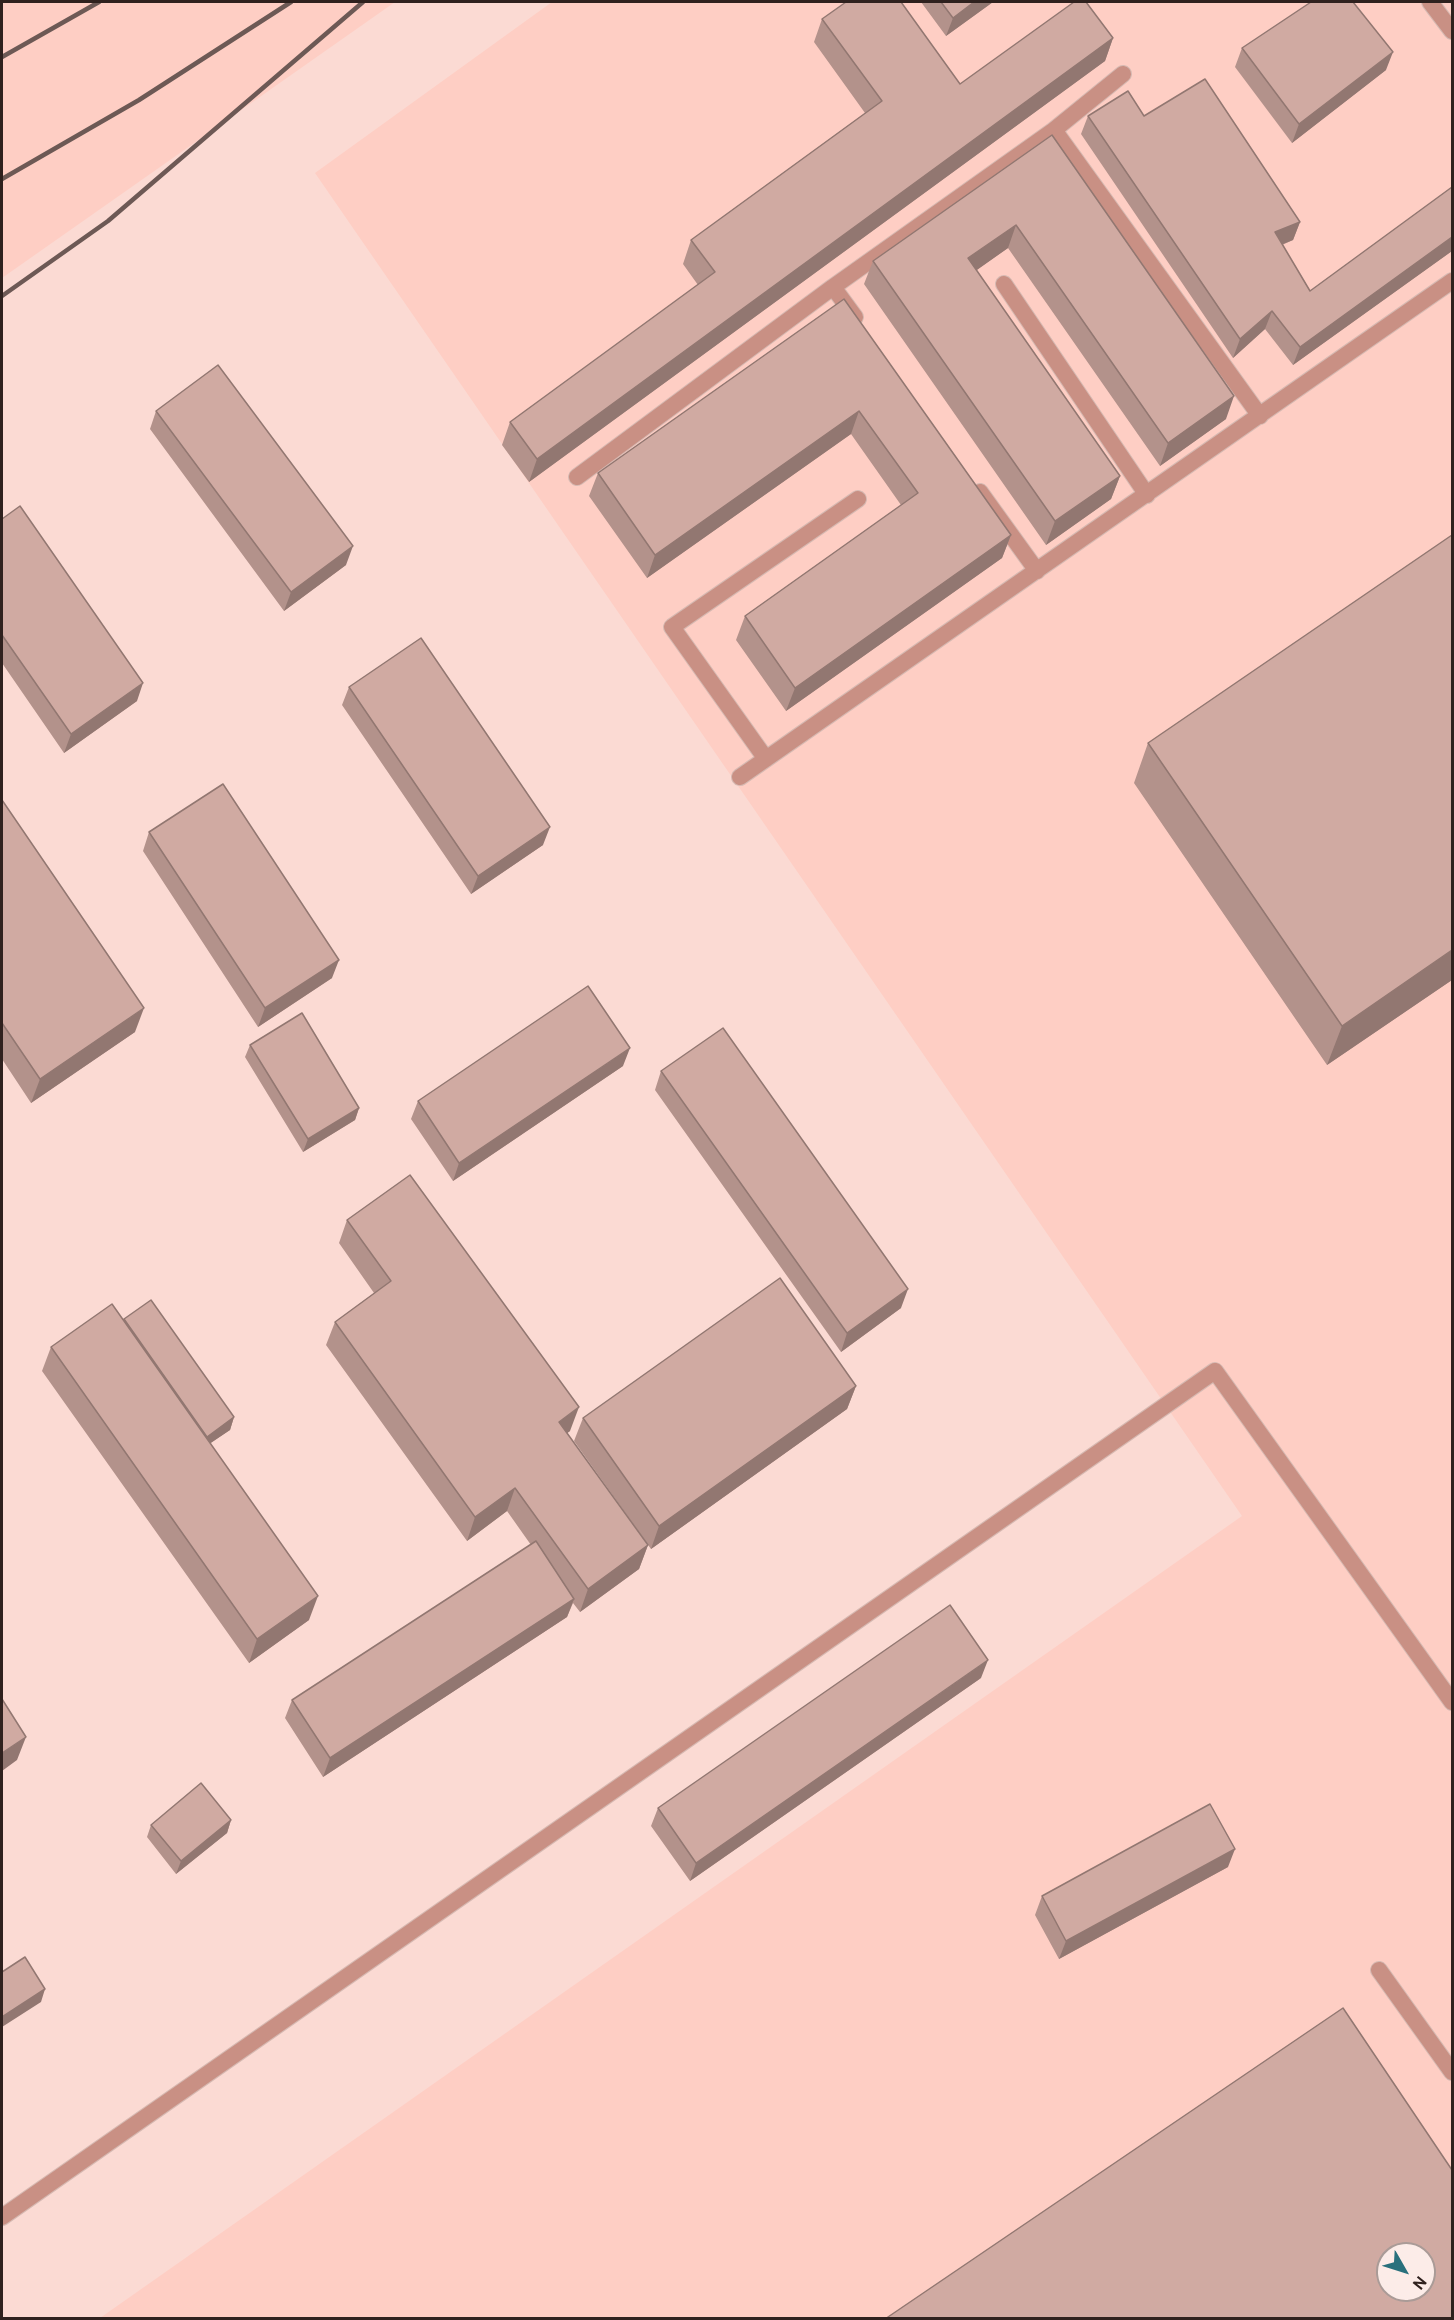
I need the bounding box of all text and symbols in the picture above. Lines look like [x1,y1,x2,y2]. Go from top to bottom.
north arrow [1376,2242,1436,2302]
text: N [1407,2271,1430,2293]

